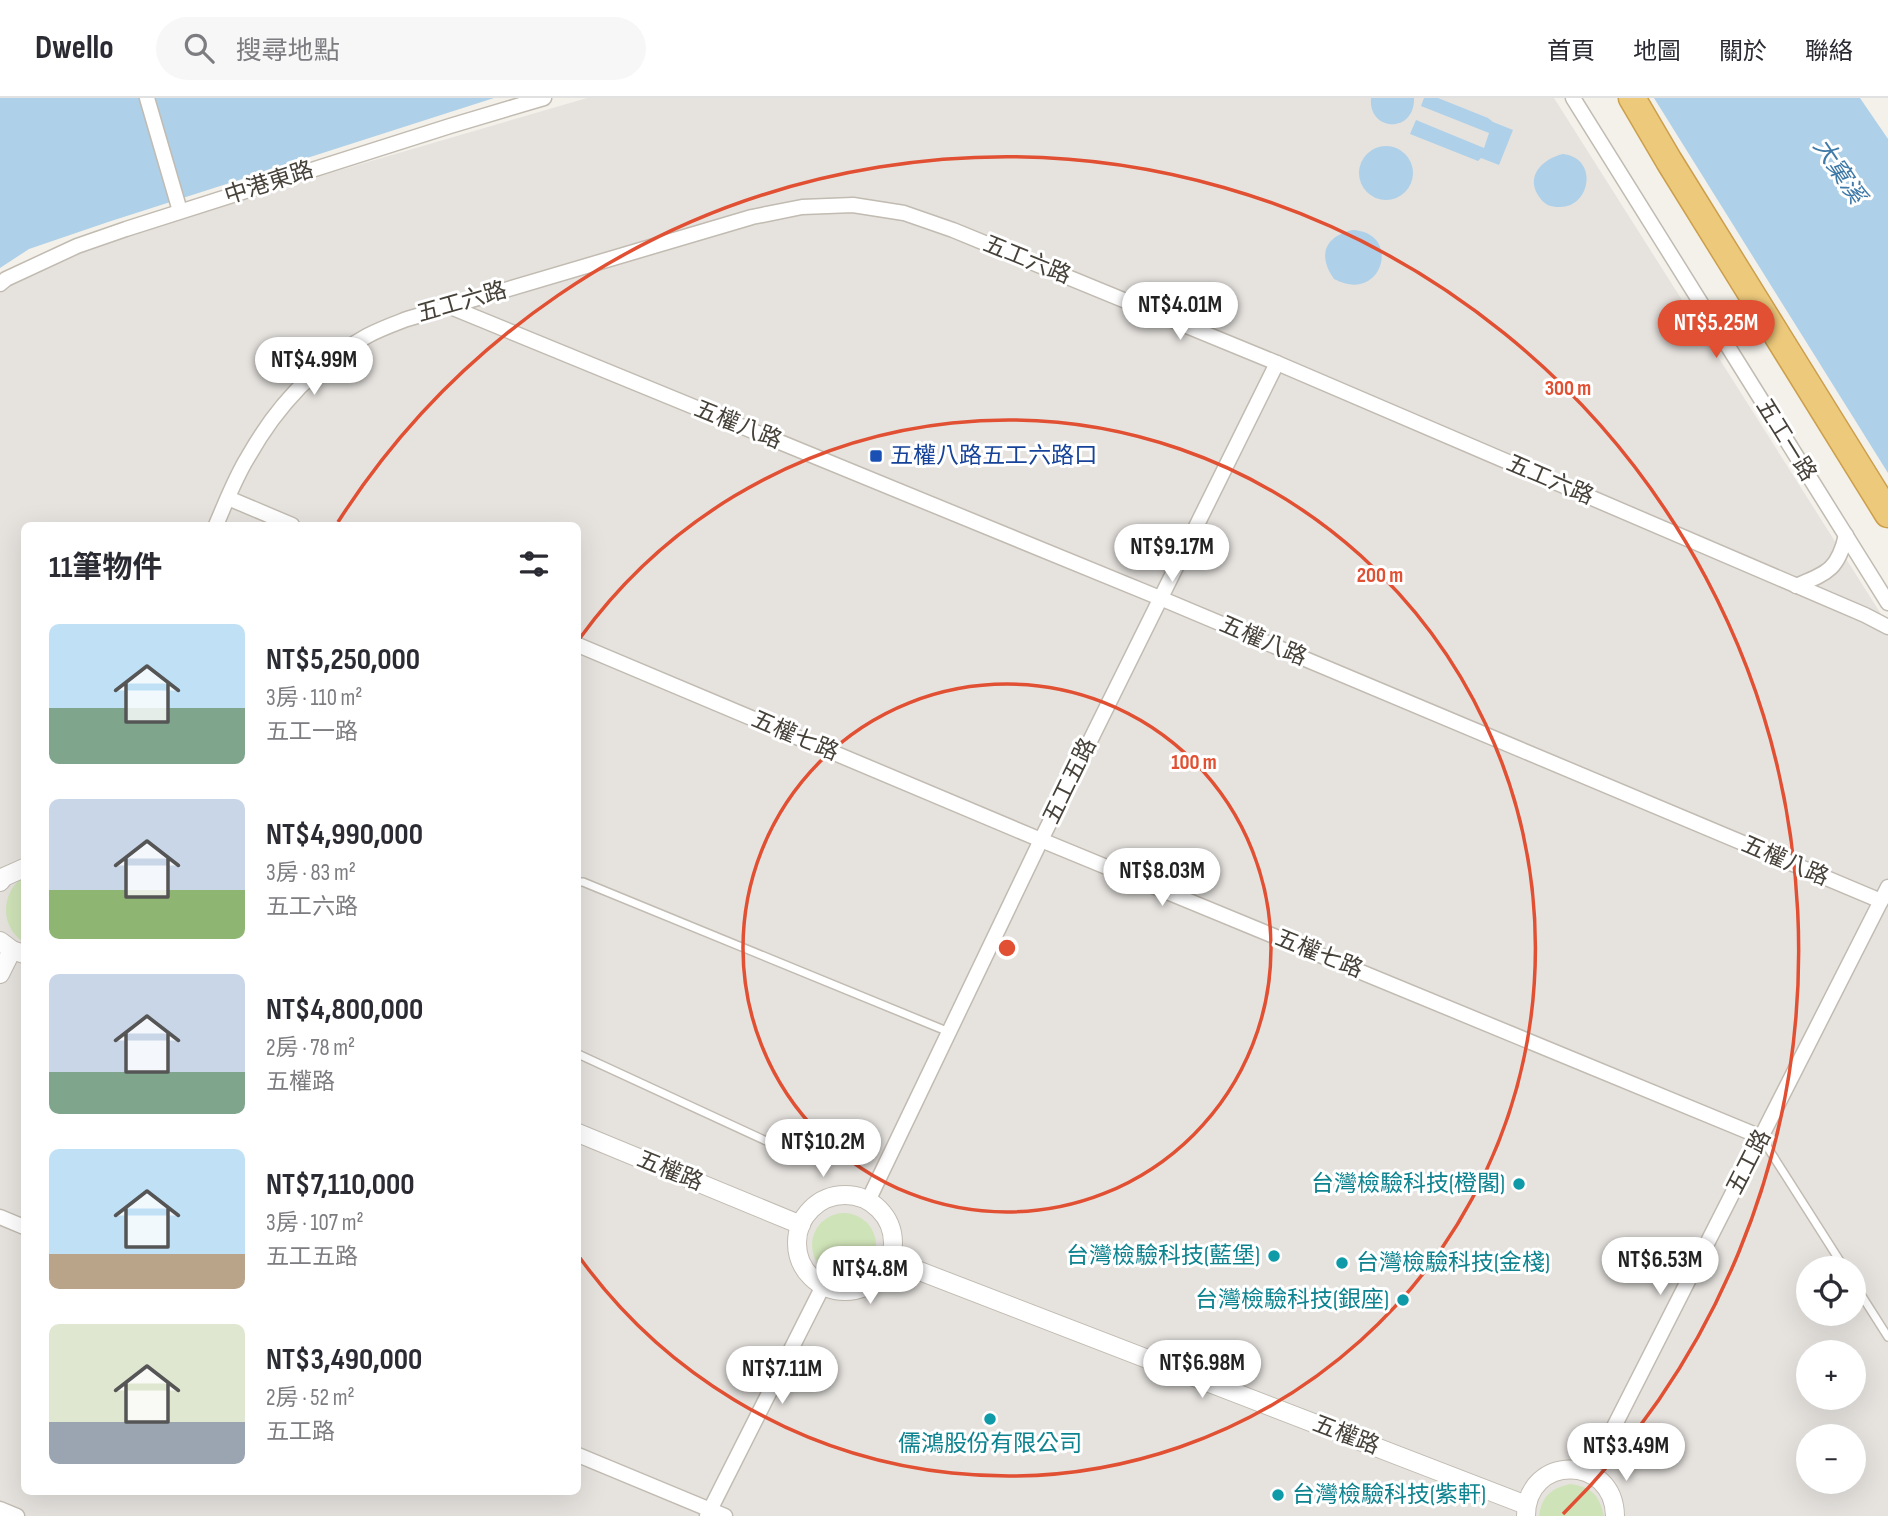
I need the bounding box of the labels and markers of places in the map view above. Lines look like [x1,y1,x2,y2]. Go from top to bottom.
pin: NT$4.01M [1108,282,1252,342]
pin: NT$5.25M [1644,300,1788,360]
pin: NT$4.99M [242,338,386,397]
place label: 五權八路五工六路口 [890,442,1097,470]
marker: 五權八路五工六路口 [868,448,884,464]
pin: NT$9.17M [1100,524,1244,584]
pin: NT$8.03M [1090,848,1234,908]
centre of rings [995,936,1019,960]
pin: NT$10.2M [751,1119,895,1179]
place label: 台灣檢驗科技(橙閣) [1311,1170,1505,1198]
marker: 台灣檢驗科技(橙閣) [1511,1176,1527,1192]
pin: NT$6.53M [1588,1238,1732,1297]
place label: 台灣檢驗科技(藍堡) [1066,1242,1260,1270]
pin: NT$4.8M [805,1246,935,1306]
marker: 台灣檢驗科技(藍堡) [1266,1248,1282,1264]
place label: 台灣檢驗科技(金棧) [1356,1249,1550,1277]
marker: 台灣檢驗科技(金棧) [1334,1255,1350,1271]
place label: 台灣檢驗科技(銀座) [1195,1286,1389,1314]
marker: 台灣檢驗科技(銀座) [1395,1292,1411,1308]
pin: NT$6.98M [1130,1340,1274,1400]
pin: NT$7.11M [710,1346,854,1406]
marker: 儒鴻股份有限公司 [982,1411,998,1427]
pin: NT$3.49M [1554,1424,1698,1483]
place label: 儒鴻股份有限公司 [898,1430,1082,1458]
place label: 台灣檢驗科技(紫軒) [1292,1481,1486,1509]
marker: 台灣檢驗科技(紫軒) [1270,1487,1286,1503]

